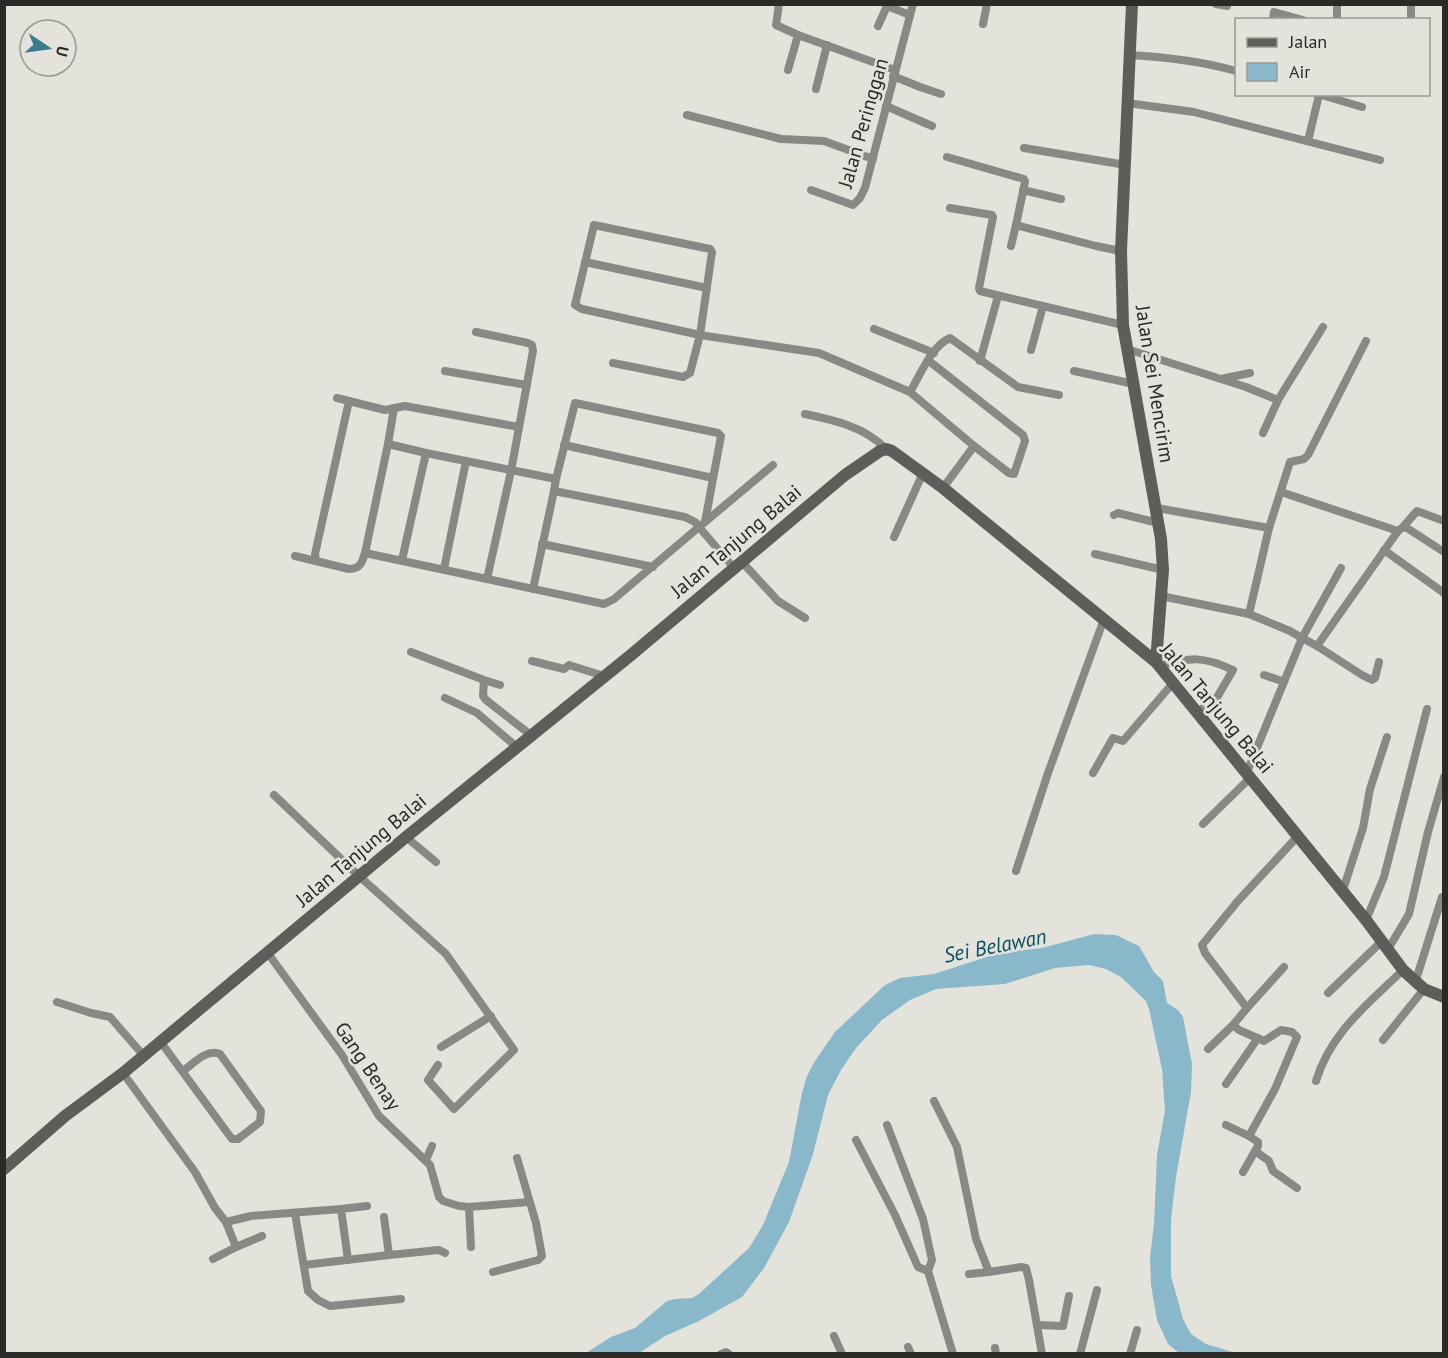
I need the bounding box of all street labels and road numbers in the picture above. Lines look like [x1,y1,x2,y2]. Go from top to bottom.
street label: Jalan Peringgan [832,55,894,192]
street label: Jalan Sei Mencirim [1130,302,1180,465]
street label: Jalan Tanjung Balai [664,479,807,604]
street label: Jalan Tanjung Balai [1154,636,1279,779]
street label: Jalan Tanjung Balai [289,788,432,913]
street label: Gang Benay [329,1017,407,1116]

